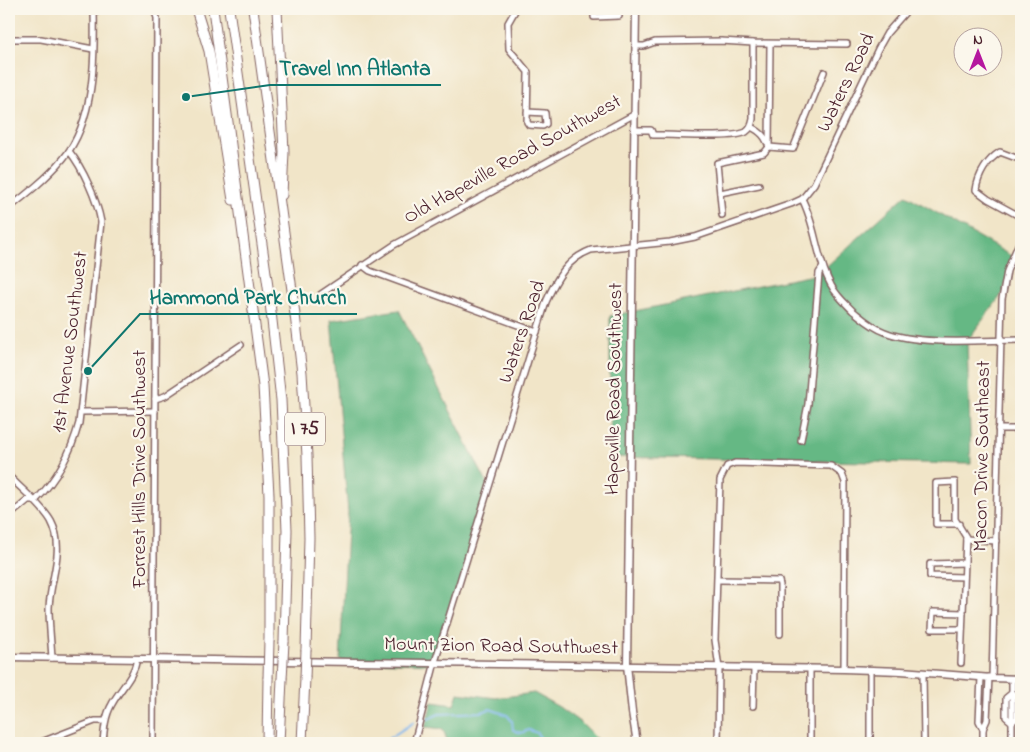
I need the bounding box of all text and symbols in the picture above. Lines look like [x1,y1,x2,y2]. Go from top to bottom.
north arrow [952,28,1002,78]
street label: Waters Road [811,29,883,137]
text: N [973,30,983,51]
callout: Travel Inn Atlanta [270,49,441,85]
text: Travel Inn Atlanta [279,55,431,85]
street label: Old Hapeville Road Southwest [399,88,628,232]
street label: 1st Avenue Southwest [45,249,97,435]
street label: Waters Road [492,277,554,387]
callout: Hammond Park Church [140,278,357,314]
street label: Hapeville Road Southwest [599,282,631,496]
text: Hammond Park Church [150,284,346,314]
street label: Forrest Hills Drive Southwest [126,349,155,589]
street label: Macon Drive Southeast [967,360,999,552]
road number: I 75 [285,412,325,446]
street label: Mount Zion Road Southwest [384,630,619,664]

